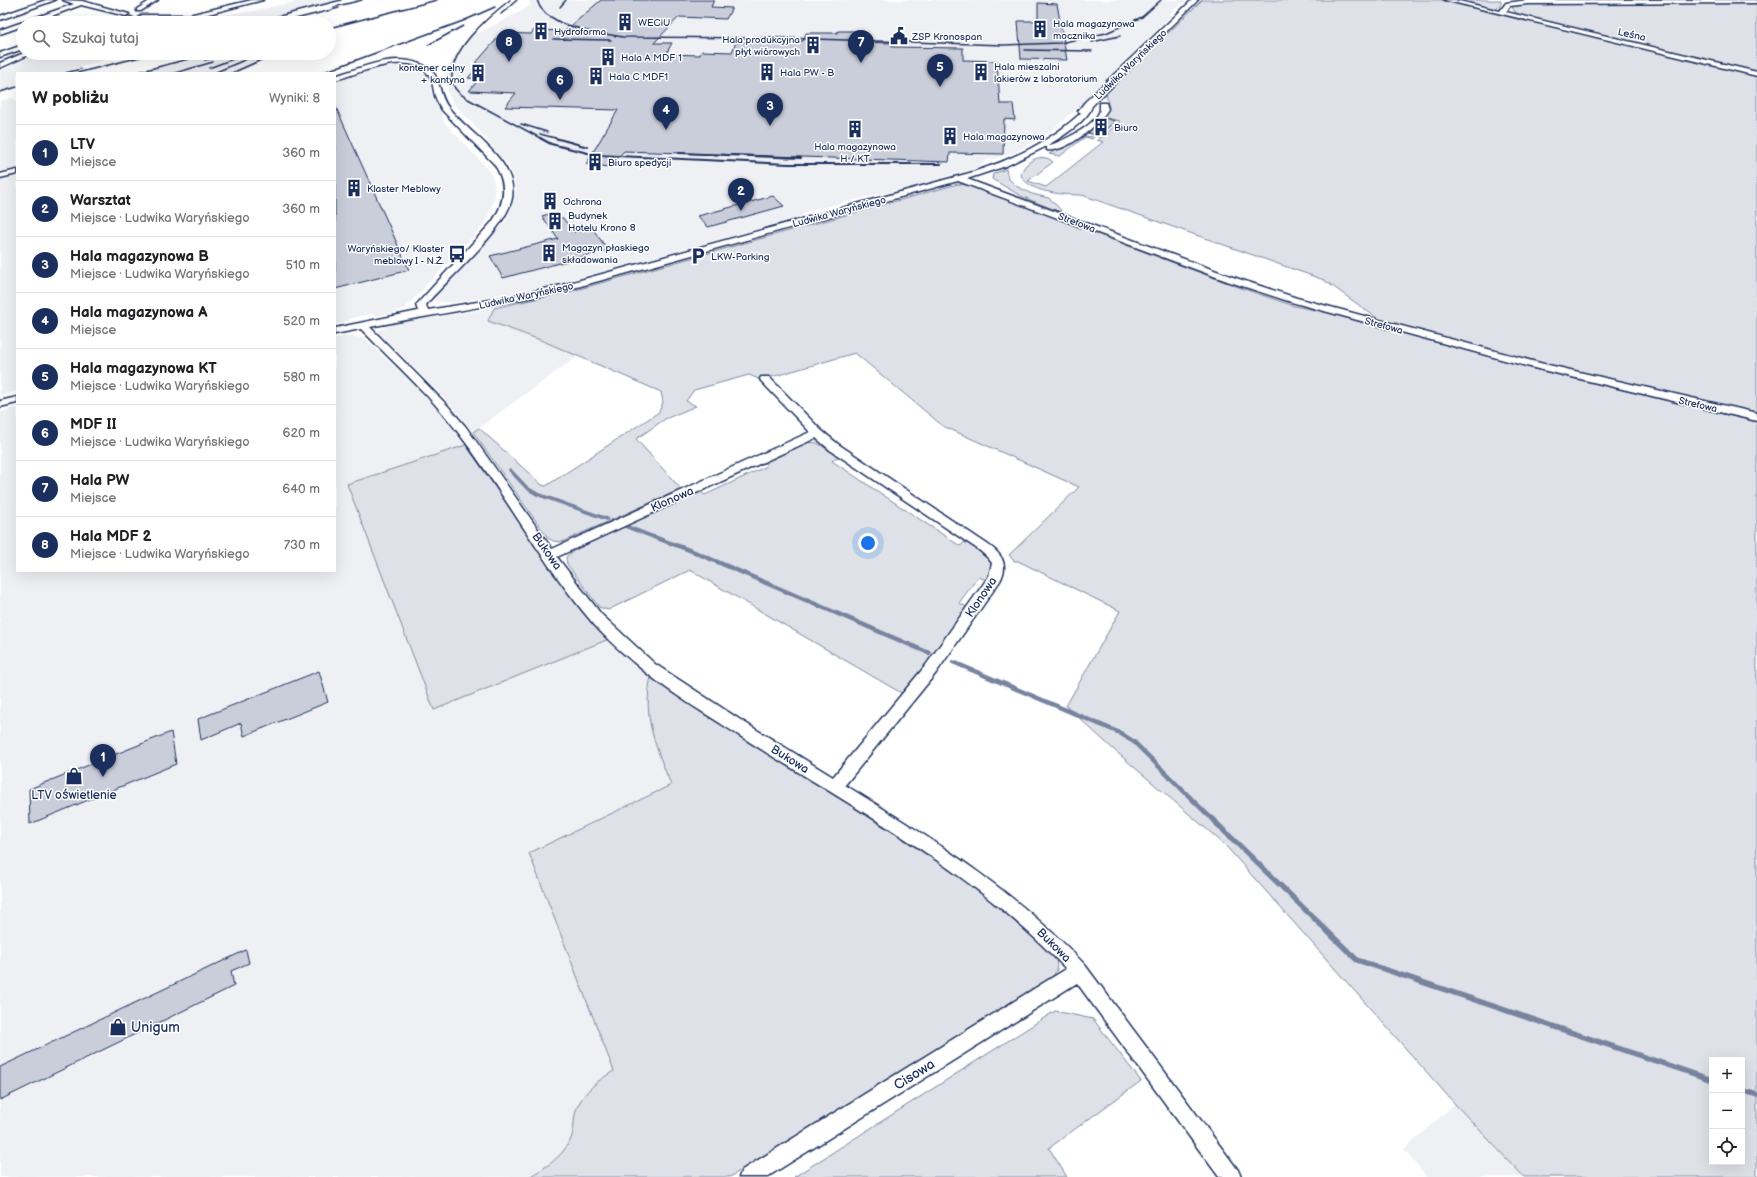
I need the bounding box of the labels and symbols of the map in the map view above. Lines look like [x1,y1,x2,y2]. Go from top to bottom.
building icon: WECiU [615,12,635,32]
place label: WECiU [638,17,670,29]
place label: Hala magazynowa mocznika [1053,18,1135,42]
building icon: Hala magazynowa mocznika [1030,19,1050,39]
building icon: Hydroforma [531,21,551,41]
place label: Hydroforma [554,26,607,38]
public building icon: ZSP Kronospan [889,26,909,46]
street label: Leśna [1617,26,1647,44]
street label: Ludwika Waryńskiego [1092,27,1170,102]
pin: 8 [496,29,522,62]
pin: 7 [848,30,874,63]
place label: ZSP Kronospan [911,31,982,43]
place label: Hala produkcyjna płyt wiórowych [722,34,800,58]
building icon: Hala produkcyjna płyt wiórowych [803,35,823,55]
building icon: Hala A MDF 1 [598,47,618,67]
place label: Hala A MDF 1 [621,52,682,64]
pin: 5 [927,54,953,87]
place label: Hala mieszalni lakierów z laboratorium [994,61,1097,85]
place label: kontener celny + kantyna [399,62,465,86]
building icon: Hala PW - B [757,62,777,82]
building icon: Hala mieszalni lakierów z laboratorium [971,62,991,82]
building icon: kontener celny + kantyna [468,63,488,83]
building icon: Hala C MDF1 [586,66,606,86]
pin: 6 [547,67,573,100]
place label: Hala PW - B [780,67,834,79]
place label: Hala C MDF1 [609,71,668,83]
pin: 3 [757,93,783,126]
pin: 4 [653,97,679,130]
building icon: Biuro [1091,117,1111,137]
building icon: Hala magazynowa H / KT [845,119,865,139]
place label: Biuro [1114,122,1138,134]
building icon: Hala magazynowa [940,126,960,146]
place label: Hala magazynowa [963,131,1045,143]
place label: Hala magazynowa H / KT [814,141,896,165]
building icon: Biuro spedycji [585,152,605,172]
place label: Biuro spedycji [608,157,671,169]
building icon: Klaster Meblowy [344,178,364,198]
pin: 2 [728,178,754,211]
place label: Klaster Meblowy [367,183,441,195]
building icon: Ochrona [540,191,560,211]
street label: Ludwika Waryńskiego [791,194,888,230]
place label: Ochrona [563,196,602,208]
place label: Budynek Hotelu Krono 8 [568,210,636,234]
street label: Strefowa [1056,210,1097,236]
building icon: Budynek Hotelu Krono 8 [545,211,565,231]
place label: Magazyn płaskiego składowania [562,242,650,266]
place label: Waryńskiego/ Klaster meblowy I - N.Ż. [347,243,444,267]
building icon: Magazyn płaskiego składowania [539,243,559,263]
bus stop icon: Waryńskiego/ Klaster meblowy I - N.Ż. [447,244,467,264]
parking icon: LKW-Parking [688,246,708,266]
place label: LKW-Parking [711,251,770,263]
street label: Ludwika Waryńskiego [478,280,575,312]
street label: Strefowa [1363,315,1404,337]
street label: Strefowa [1677,395,1718,415]
street label: Klonowa [648,483,696,516]
street label: Bukowa [528,530,565,573]
your location [858,533,878,553]
street label: Klonowa [962,574,1000,620]
street label: Bukowa [768,742,812,777]
pin: 1 [90,744,116,777]
shop icon: LTV oświetlenie [64,766,84,786]
place label: LTV oświetlenie [31,788,117,803]
street label: Bukowa [1033,925,1074,966]
shop icon: Unigum [108,1017,128,1037]
place label: Unigum [131,1019,180,1036]
street label: Cisowa [891,1055,938,1094]

